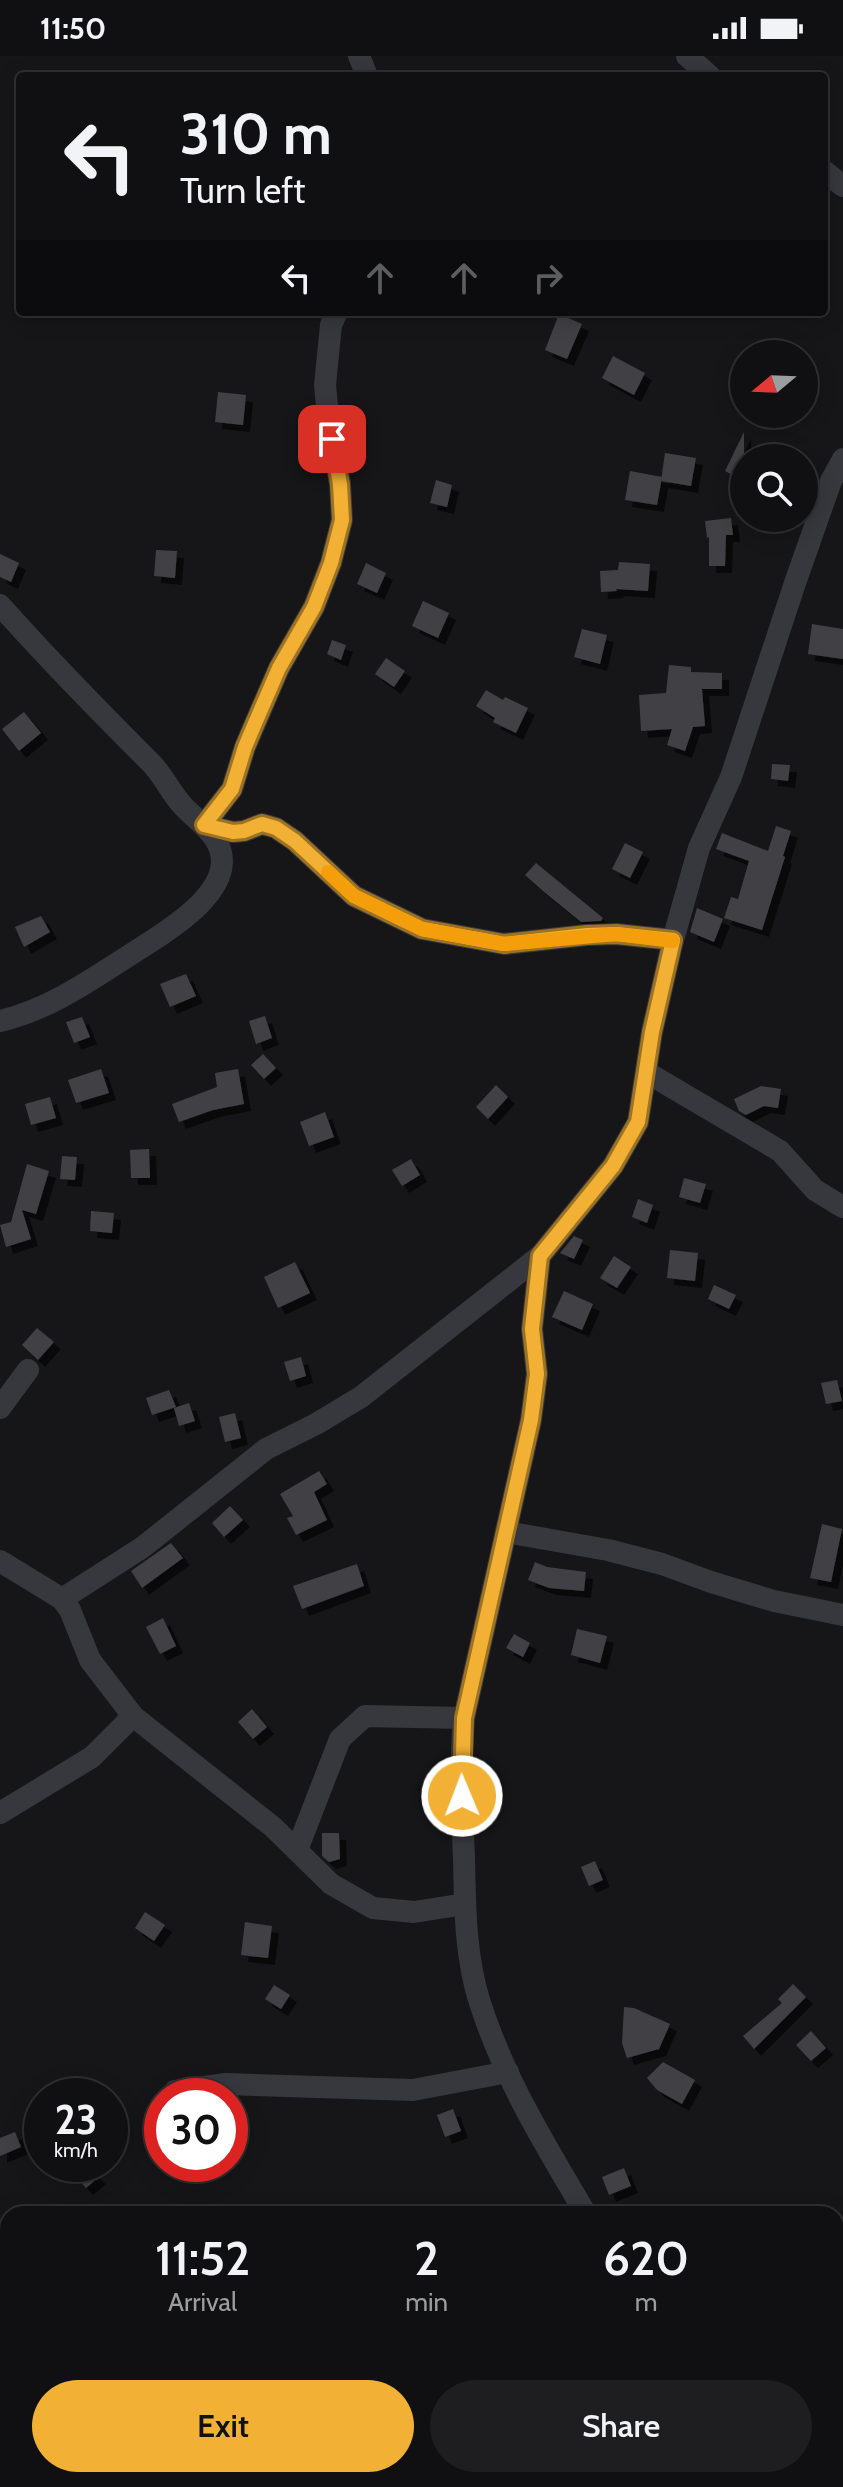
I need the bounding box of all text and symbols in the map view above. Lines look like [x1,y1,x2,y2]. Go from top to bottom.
text: 11:50 [40,10,106,47]
text: 310 m [180,100,332,168]
icon: left [48,104,152,208]
text: Turn left [180,168,305,212]
icon: left [274,256,318,300]
icon: ahead [358,256,402,300]
icon: ahead [442,256,486,300]
icon: right [526,256,570,300]
north arrow [730,340,818,428]
map controls [730,340,818,532]
pin [298,405,366,473]
icon: arrive [310,417,354,461]
button: search [730,444,818,532]
position arrow [420,1754,504,1838]
speed limit sign: 30 [144,2078,248,2182]
text: 23 [55,2095,97,2144]
text: km/h [54,2138,98,2162]
text: 11:52 [155,2229,250,2287]
text: 2 [414,2229,439,2287]
text: 620 [603,2229,689,2287]
text: Arrival [168,2286,237,2318]
text: min [405,2286,448,2318]
text: m [635,2286,657,2318]
button: Exit [32,2380,414,2472]
button: Share [430,2380,812,2472]

